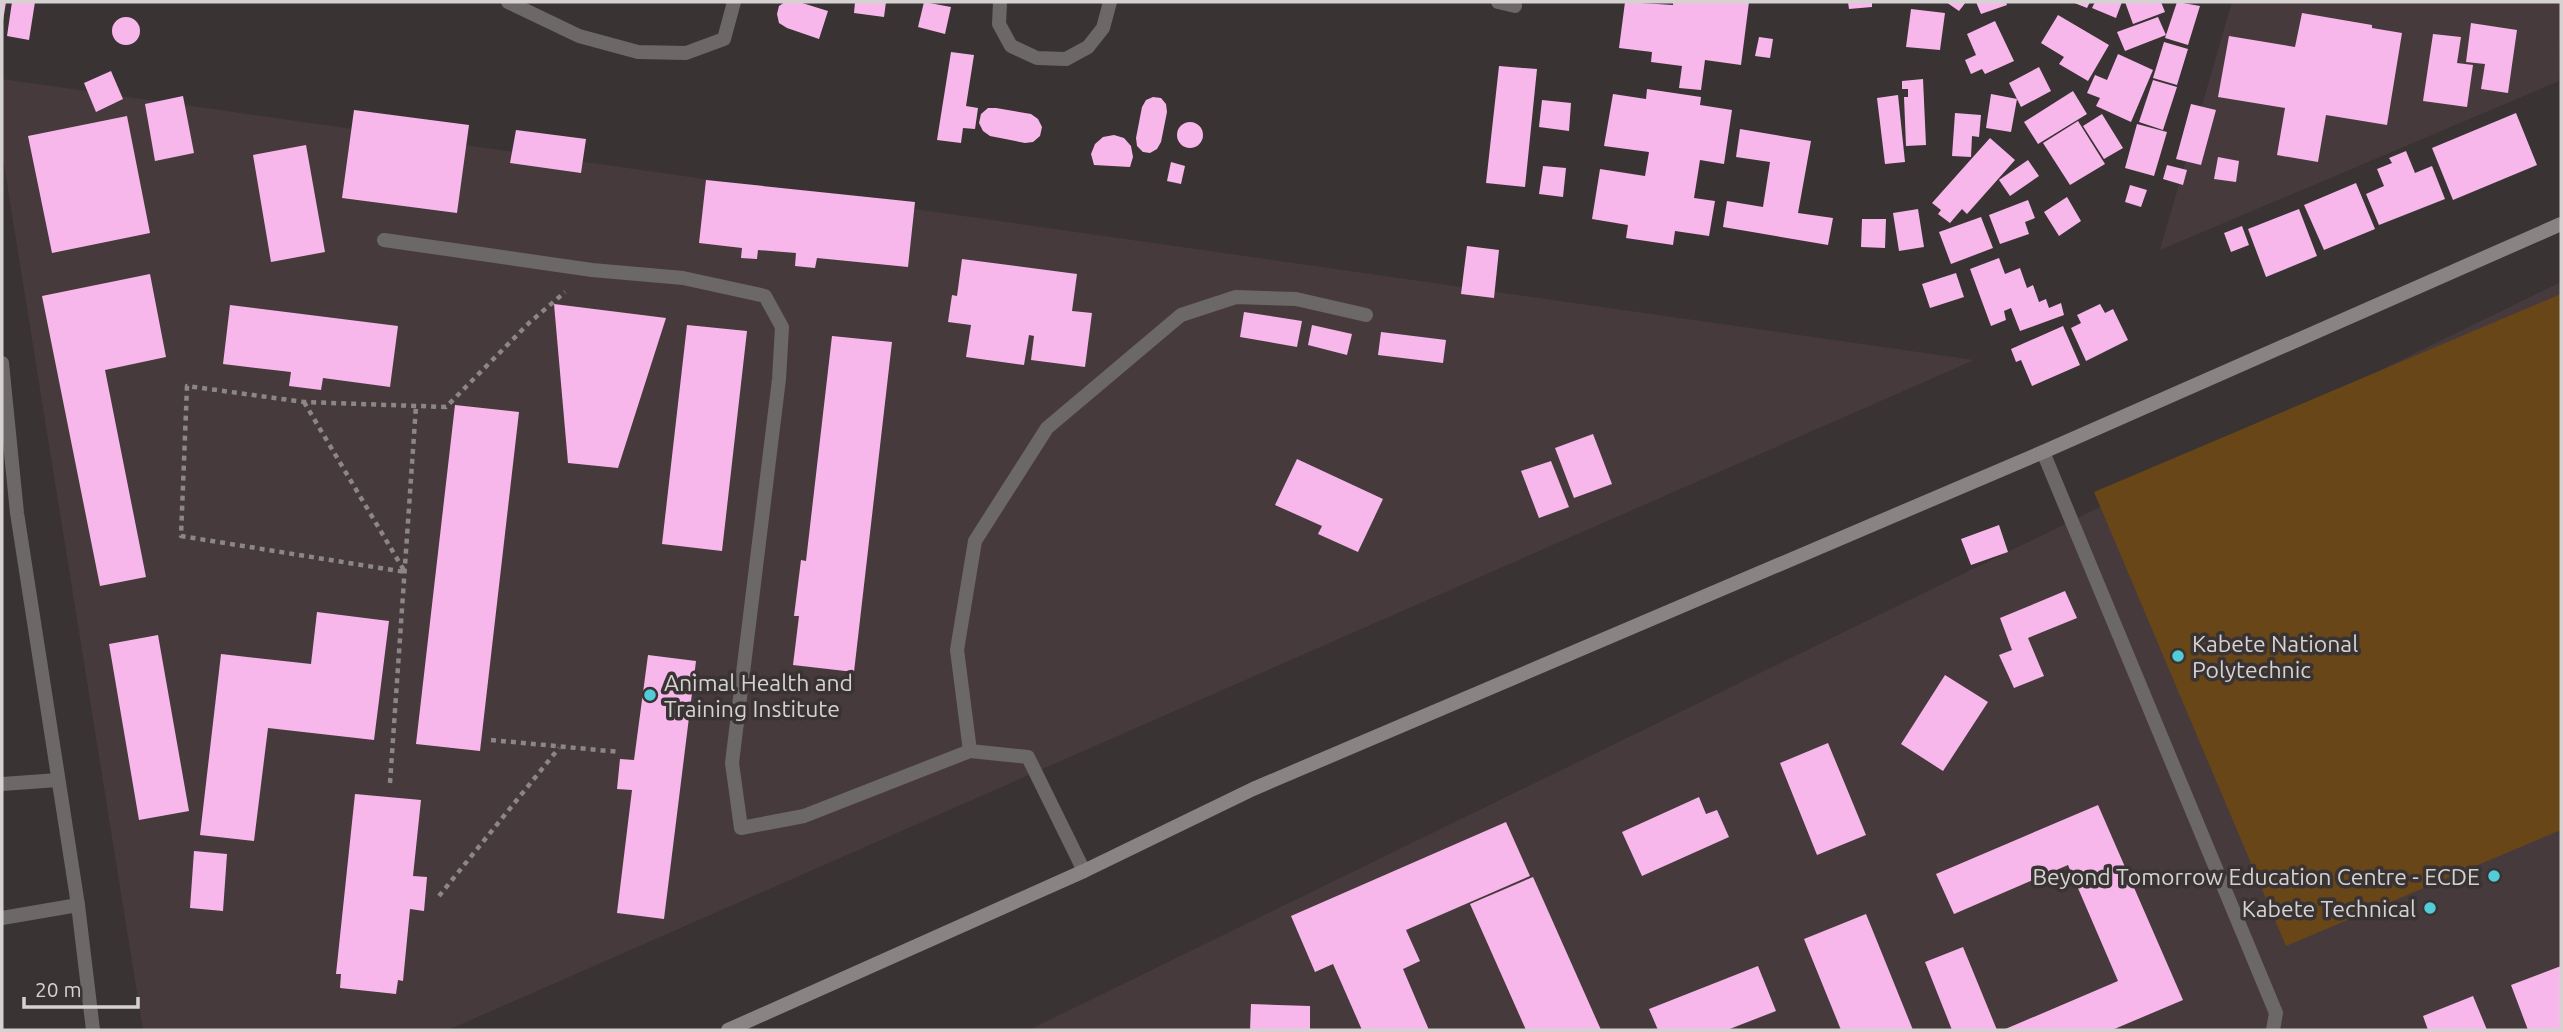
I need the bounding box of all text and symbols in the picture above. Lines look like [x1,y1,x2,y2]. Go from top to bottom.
place label: Kabete National Polytechnic [2192,631,2358,682]
marker: Kabete National Polytechnic [2170,648,2186,664]
place label: Animal Health and Training Institute [664,670,853,721]
marker: Animal Health and Training Institute [642,687,658,703]
place label: Beyond Tomorrow Education Centre - ECDE [2032,864,2480,889]
marker: Beyond Tomorrow Education Centre - ECDE [2486,868,2502,884]
place label: Kabete Technical [2242,896,2416,921]
marker: Kabete Technical [2422,900,2438,916]
scale bar [24,965,138,1009]
text: 20 m [35,977,82,1001]

